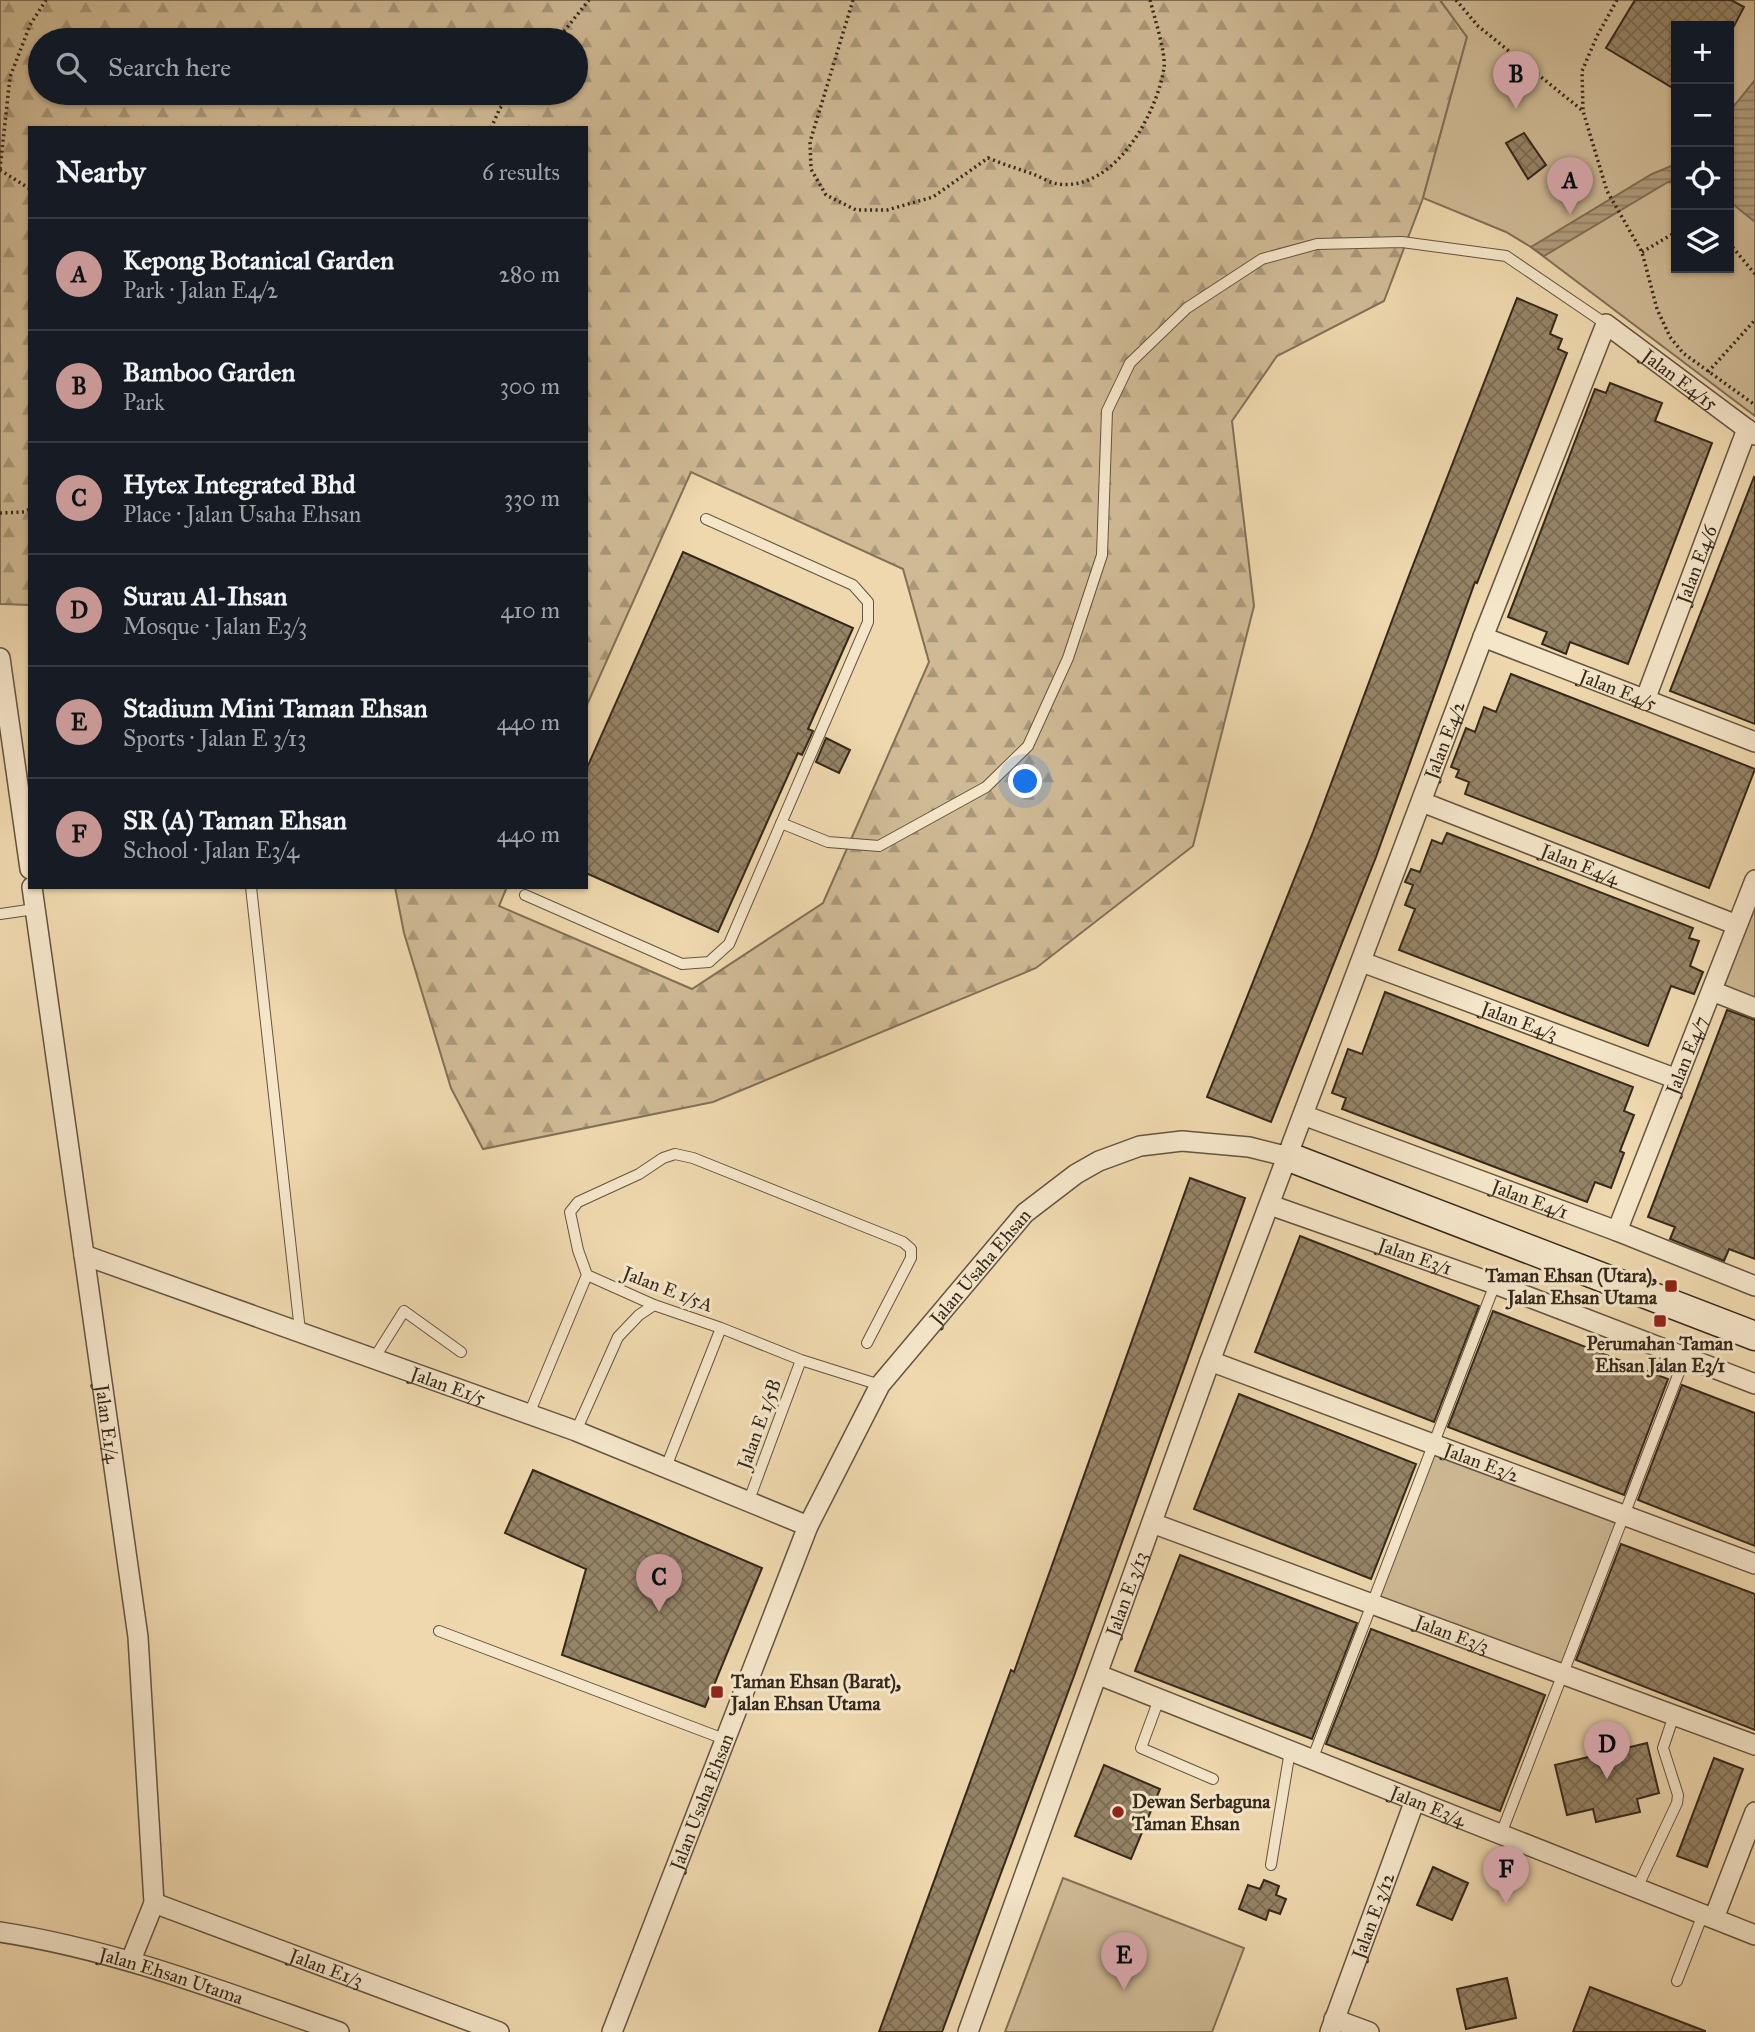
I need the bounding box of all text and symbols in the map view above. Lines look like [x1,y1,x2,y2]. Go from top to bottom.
map controls [1671,21,1734,273]
button: + [1671,21,1734,84]
search box [28,28,588,105]
icon: search [52,48,90,86]
text: Search here [108,51,231,83]
pin: B [1493,51,1539,109]
button: − [1671,84,1734,147]
button: locate [1671,147,1734,210]
text: Nearby [56,154,146,190]
pin: A [1547,157,1593,215]
text: 6 results [482,158,560,186]
button: layers [1671,210,1734,273]
text: Kepong Botanical Garden [123,244,394,276]
text: A [71,260,87,288]
text: 280 m [499,260,560,288]
text: Park · Jalan E4/2 [123,276,278,304]
street label: Jalan E4/15 [1636,343,1723,415]
text: Bamboo Garden [123,356,295,388]
text: B [71,372,87,400]
text: 300 m [500,372,560,400]
text: Park [123,388,165,416]
text: Hytex Integrated Bhd [123,468,356,500]
text: C [71,484,87,512]
text: 330 m [504,484,560,512]
text: Place · Jalan Usaha Ehsan [123,500,361,528]
street label: Jalan E4/6 [1670,521,1722,609]
text: Surau Al-Ihsan [123,580,287,612]
text: D [70,596,88,624]
text: 410 m [501,596,560,624]
text: Mosque · Jalan E3/3 [123,612,307,640]
street label: Jalan E4/5 [1574,663,1660,715]
text: Stadium Mini Taman Ehsan [123,692,428,724]
street label: Jalan E4/2 [1418,697,1470,784]
text: E [71,708,87,736]
text: 440 m [497,708,560,736]
text: Sports · Jalan E 3/13 [123,724,306,752]
your location [1008,764,1042,798]
text: SR (A) Taman Ehsan [123,804,347,836]
text: F [71,820,87,848]
text: 440 m [497,820,560,848]
text: School · Jalan E3/4 [123,836,299,864]
street label: Jalan E4/4 [1536,837,1623,890]
street label: Jalan E4/3 [1476,995,1561,1045]
street label: Jalan E4/7 [1660,1013,1712,1100]
street label: Jalan E4/1 [1486,1174,1571,1223]
street label: Jalan Usaha Ehsan [923,1204,1035,1331]
street label: Jalan E3/1 [1373,1232,1455,1280]
street label: Jalan E 1/5A [617,1261,717,1318]
place label: Taman Ehsan (Utara), Jalan Ehsan Utama [1484,1264,1658,1310]
marker: Taman Ehsan (Utara), Jalan Ehsan Utama [1663,1278,1679,1294]
marker: Perumahan Taman Ehsan Jalan E3/1 [1652,1313,1668,1329]
place label: Perumahan Taman Ehsan Jalan E3/1 [1587,1332,1734,1378]
street label: Jalan E1/5 [406,1361,489,1409]
street label: Jalan E 1/5B [731,1376,787,1475]
street label: Jalan E1/4 [90,1381,125,1465]
street label: Jalan E3/2 [1439,1437,1523,1487]
street label: Jalan E 3/13 [1100,1548,1152,1641]
pin: C [636,1554,682,1612]
street label: Jalan E3/3 [1410,1609,1492,1658]
place label: Taman Ehsan (Barat), Jalan Ehsan Utama [728,1670,901,1716]
marker: Taman Ehsan (Barat), Jalan Ehsan Utama [709,1684,725,1700]
pin: D [1584,1721,1630,1779]
street label: Jalan Usaha Ehsan [664,1730,738,1875]
street label: Jalan E3/4 [1385,1779,1470,1831]
place label: Dewan Serbaguna Taman Ehsan [1131,1790,1271,1835]
marker: Dewan Serbaguna Taman Ehsan [1110,1804,1126,1820]
pin: F [1483,1846,1529,1904]
street label: Jalan E 3/12 [1346,1869,1399,1964]
pin: E [1101,1932,1147,1990]
street label: Jalan Ehsan Utama [95,1942,247,2009]
street label: Jalan E1/3 [284,1943,366,1992]

